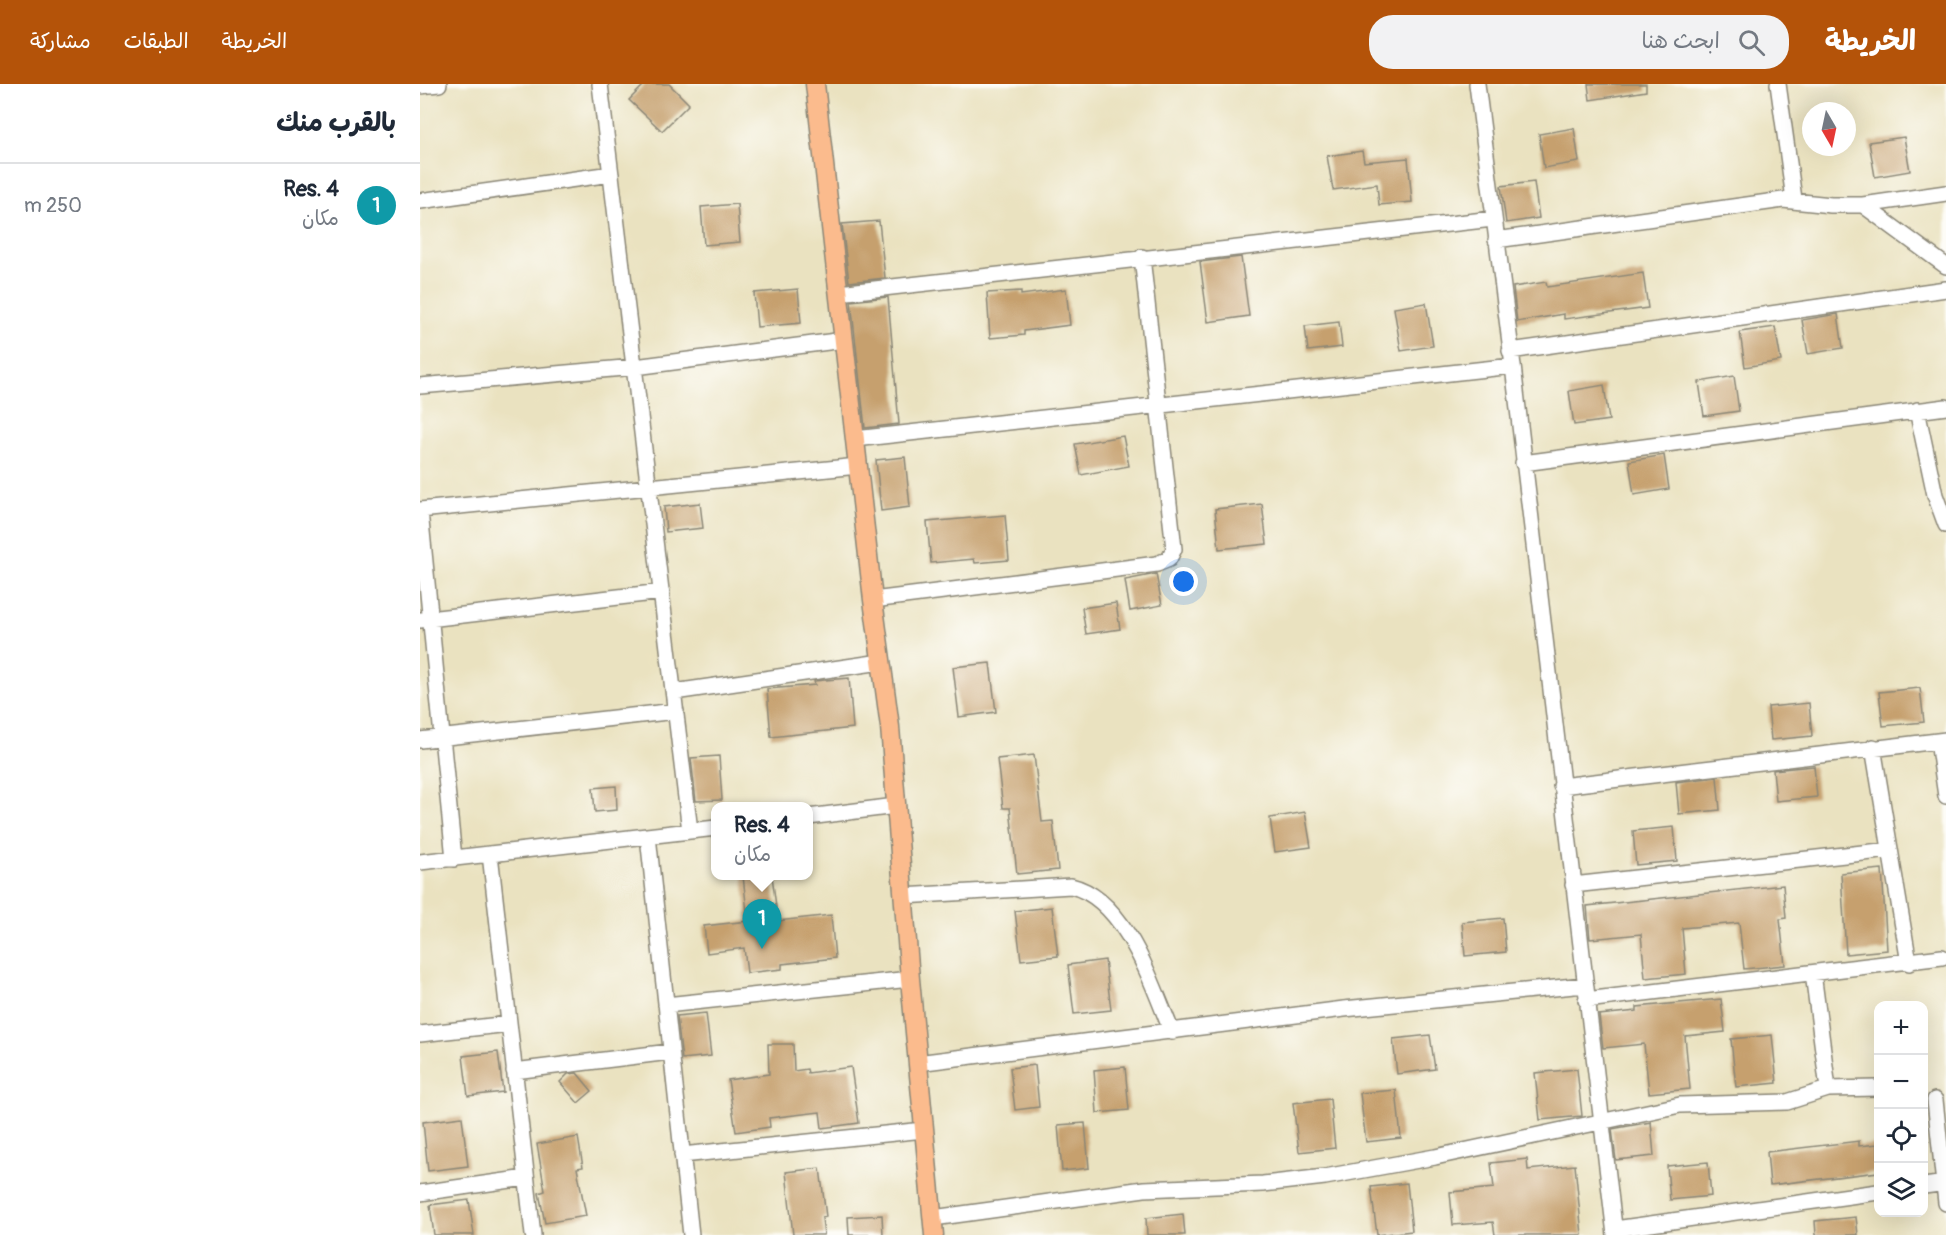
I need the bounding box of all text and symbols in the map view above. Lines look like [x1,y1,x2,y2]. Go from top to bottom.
search box [1369,15,1789,69]
text: الخريطة [1825,24,1916,59]
icon: search [1735,26,1768,59]
text: ابحث هنا [1642,27,1720,55]
text: مشاركة [30,28,91,55]
text: الطبقات [124,28,189,55]
text: الخريطة [222,28,287,55]
north arrow [1802,102,1856,156]
text: بالقرب منك [276,107,396,139]
text: Res. 4 [283,175,339,203]
text: 250 m [24,193,82,218]
text: 1 [373,193,380,218]
text: مكان [302,206,339,231]
your location [1169,567,1198,596]
popup [711,802,813,880]
text: Res. 4 [734,811,790,839]
text: مكان [734,842,771,867]
pin: 1 [742,900,782,949]
map controls [1874,1001,1928,1217]
button: + [1874,1001,1928,1055]
button: − [1874,1055,1928,1109]
button: locate [1874,1109,1928,1163]
button: layers [1874,1163,1928,1217]

